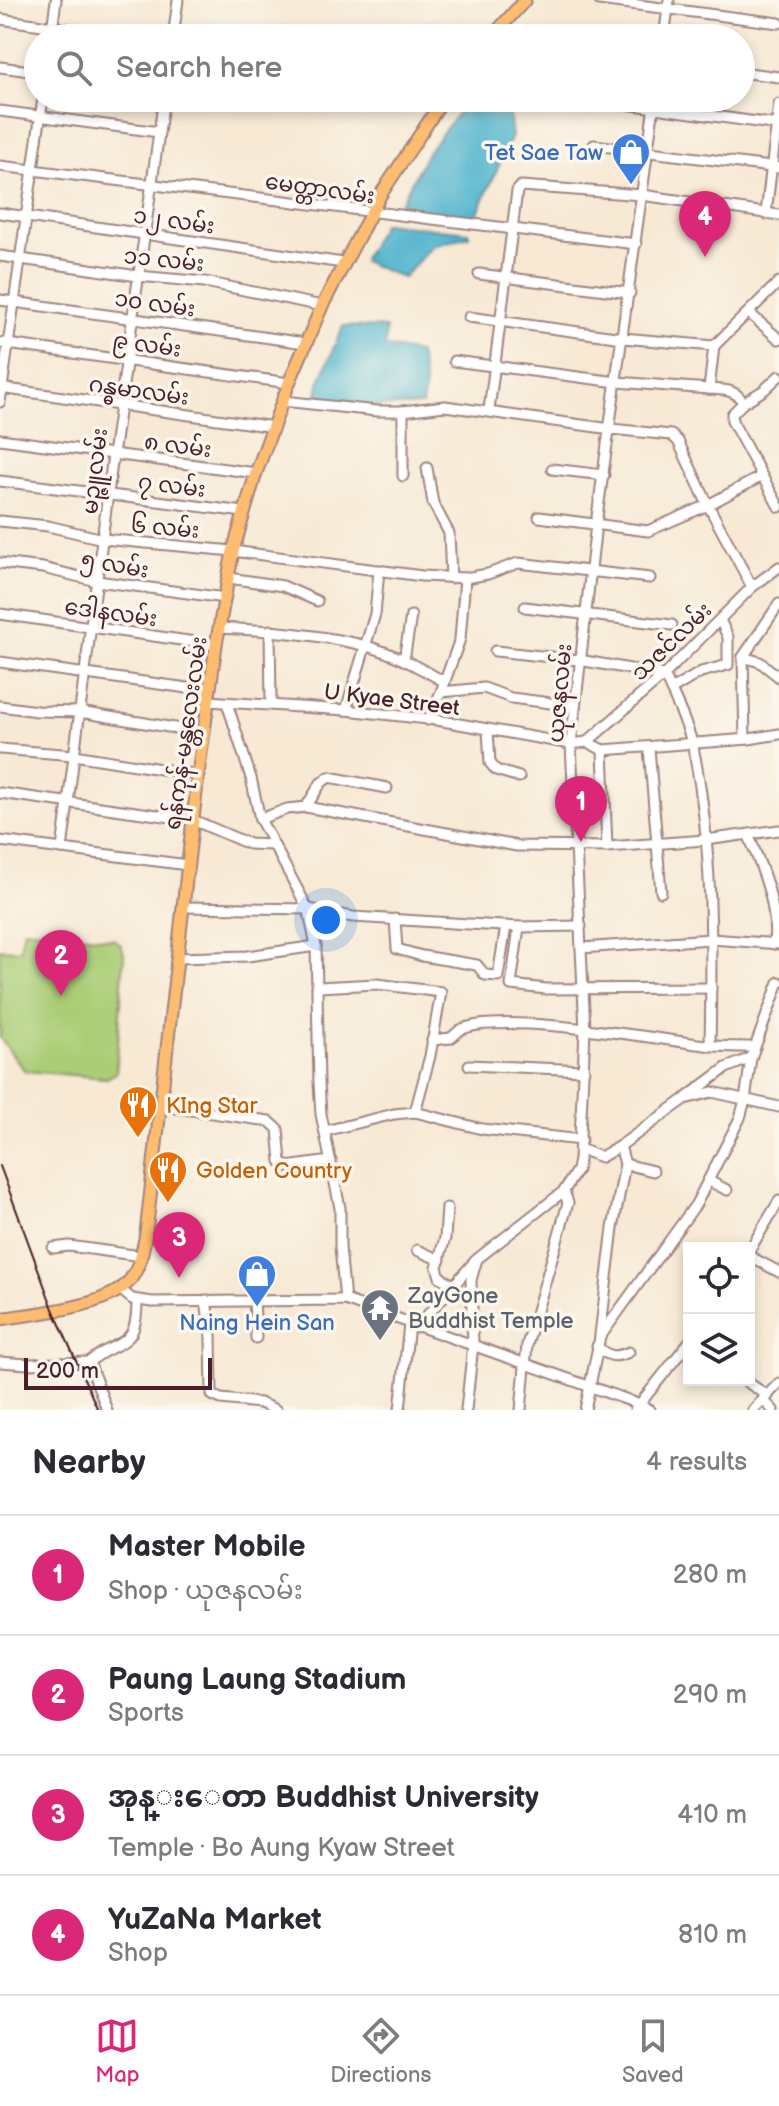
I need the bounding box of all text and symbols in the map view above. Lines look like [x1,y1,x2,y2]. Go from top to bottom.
search box [24,24,755,112]
icon: search [52,46,96,90]
text: Search here [116,50,282,86]
shop icon: Tet Sae Taw [610,131,652,186]
place label: Tet Sae Taw [485,140,603,167]
street label: မေတ္တာလမ်း [263,165,377,214]
pin: 4 [679,191,731,257]
street label: ၁၂ လမ်း [131,199,217,244]
street label: ၁၁ လမ်း [122,240,206,278]
street label: ၁၀ လမ်း [113,282,197,324]
street label: ၉ လမ်း [110,324,183,367]
street label: ဂန္ဓမာလမ်း [87,368,191,415]
street label: မဉ္ဇူလမ်း [74,426,117,516]
street label: ၈ လမ်း [143,426,213,464]
street label: ၇ လမ်း [136,466,207,507]
street label: ၆ လမ်း [129,509,201,545]
street label: ၅ လမ်း [78,543,151,588]
street label: ဒေါနလမ်း [62,591,159,636]
street label: သဇင်လမ်း [624,595,718,687]
street label: ရန်ကုန်-မန္တလေးလမ်း [157,634,216,832]
street label: ယုဇနလမ်း [540,642,581,744]
street label: U Kyae Street [322,679,461,722]
pin: 1 [555,776,607,842]
your location [306,900,346,940]
pin: 2 [35,930,87,996]
restaurant icon: KIng Star [117,1084,159,1139]
place label: KIng Star [166,1093,258,1120]
restaurant icon: Golden Country [147,1149,189,1204]
place label: Golden Country [196,1158,352,1185]
pin: 3 [153,1212,205,1278]
map controls [683,1242,755,1386]
button: locate [683,1242,755,1314]
shop icon: Naing Hein San [236,1253,278,1308]
place label: ZayGone Buddhist Temple [407,1283,574,1335]
temple icon: ZayGone Buddhist Temple [359,1287,401,1342]
place label: Naing Hein San [179,1310,335,1337]
button: layers [683,1314,755,1386]
scale bar [24,1354,212,1390]
text: 200 m [36,1358,99,1385]
text: Nearby [32,1442,146,1483]
text: 4 results [646,1447,747,1478]
text: Master Mobile [108,1529,305,1565]
text: 1 [53,1560,63,1591]
text: 280 m [673,1560,747,1591]
text: Shop · ယုဇနလမ်း [108,1576,303,1607]
text: Paung Laung Stadium [108,1662,406,1698]
text: 2 [50,1680,66,1711]
text: 290 m [673,1680,747,1711]
text: Sports [108,1698,184,1729]
text: အုန္းေတာ Buddhist University [108,1780,539,1816]
text: 3 [50,1800,66,1831]
text: 410 m [677,1800,747,1831]
text: Temple · Bo Aung Kyaw Street [108,1833,455,1864]
text: YuZaNa Market [108,1902,322,1938]
text: 4 [50,1920,66,1951]
text: 810 m [678,1920,747,1951]
text: Shop [108,1938,168,1969]
tab: Map [95,2014,140,2089]
tab: Directions [330,2014,431,2089]
tab: Saved [622,2014,684,2089]

